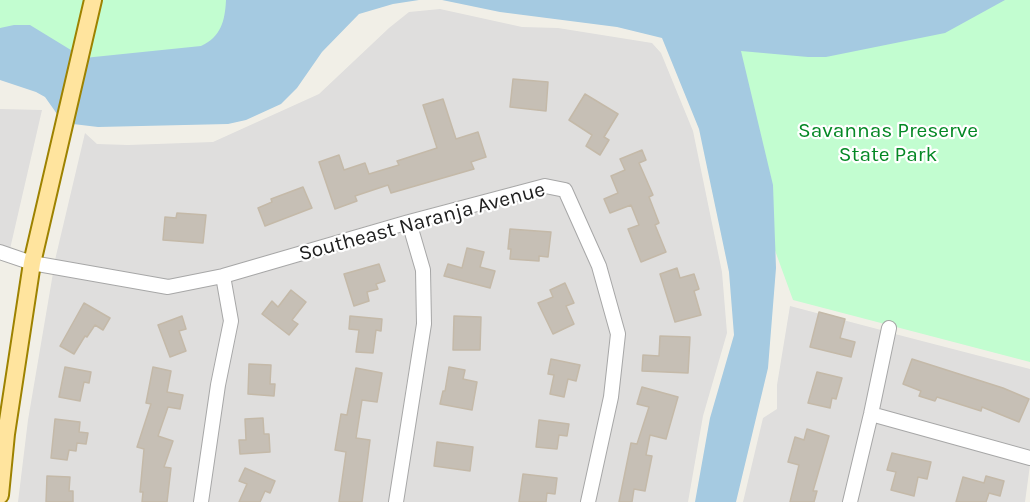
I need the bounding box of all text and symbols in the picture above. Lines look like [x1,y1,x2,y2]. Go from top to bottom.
park label: Savannas Preserve State Park [798,118,978,168]
street label: Southeast Naranja Avenue [296,177,548,267]

